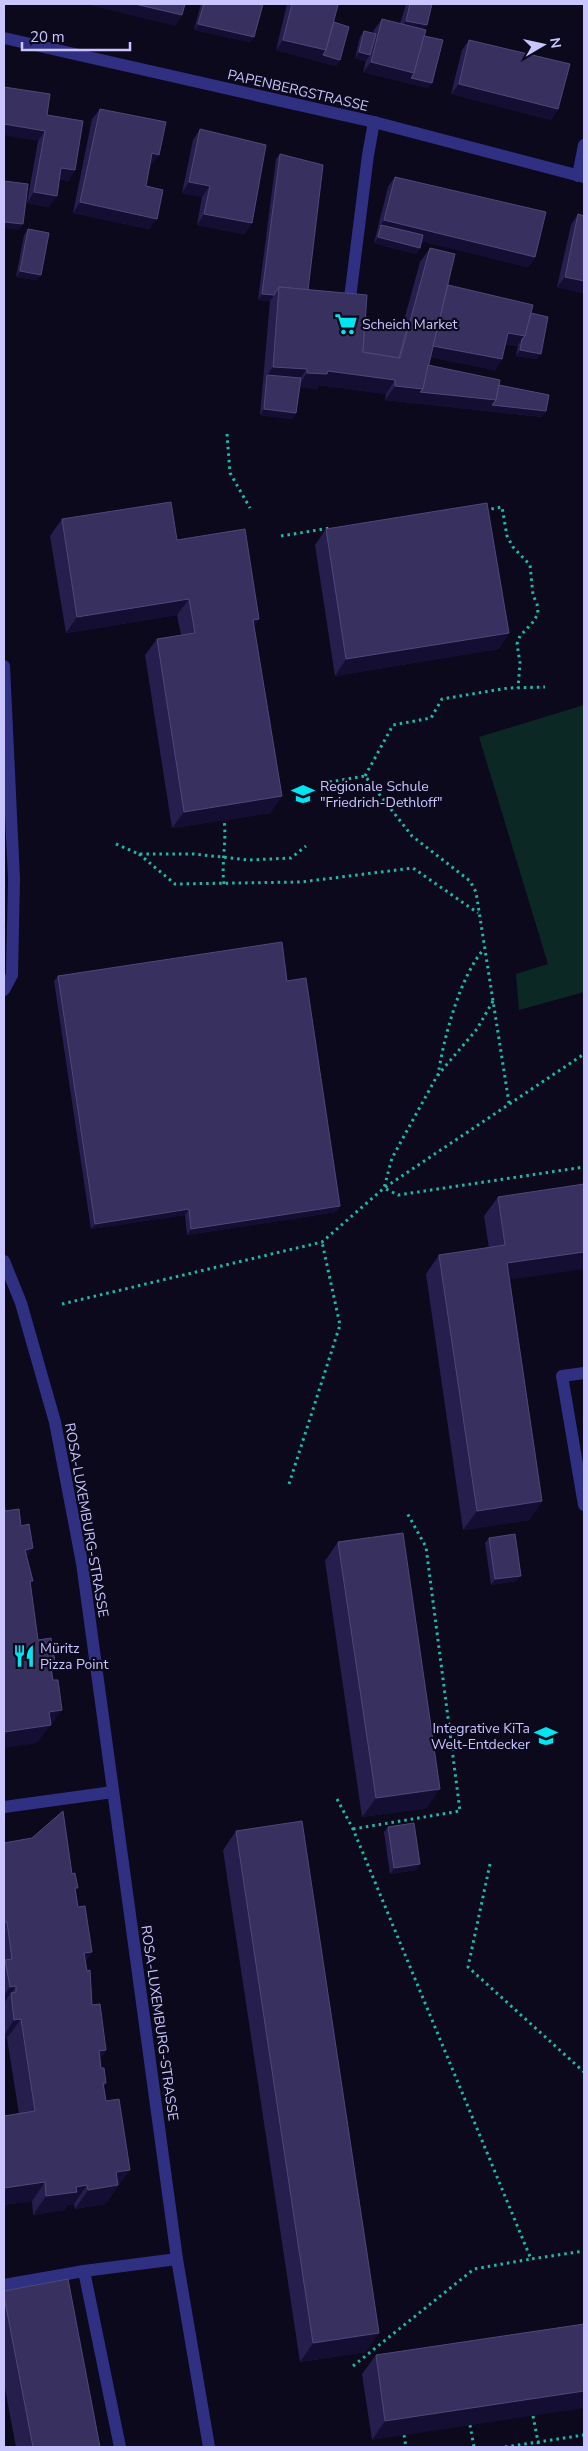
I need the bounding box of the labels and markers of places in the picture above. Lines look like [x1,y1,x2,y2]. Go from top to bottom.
supermarket icon: Scheich Market [333,311,359,337]
place label: Scheich Market [362,315,457,334]
place label: Regionale Schule "Friedrich-Dethloff" [320,777,443,812]
school or university icon: Regionale Schule "Friedrich-Dethloff" [290,781,316,807]
place label: Müritz Pizza Point [40,1639,109,1674]
restaurant icon: Müritz Pizza Point [11,1643,37,1669]
place label: Integrative KiTa Welt-Entdecker [431,1719,530,1754]
school or university icon: Integrative KiTa Welt-Entdecker [533,1723,559,1749]

